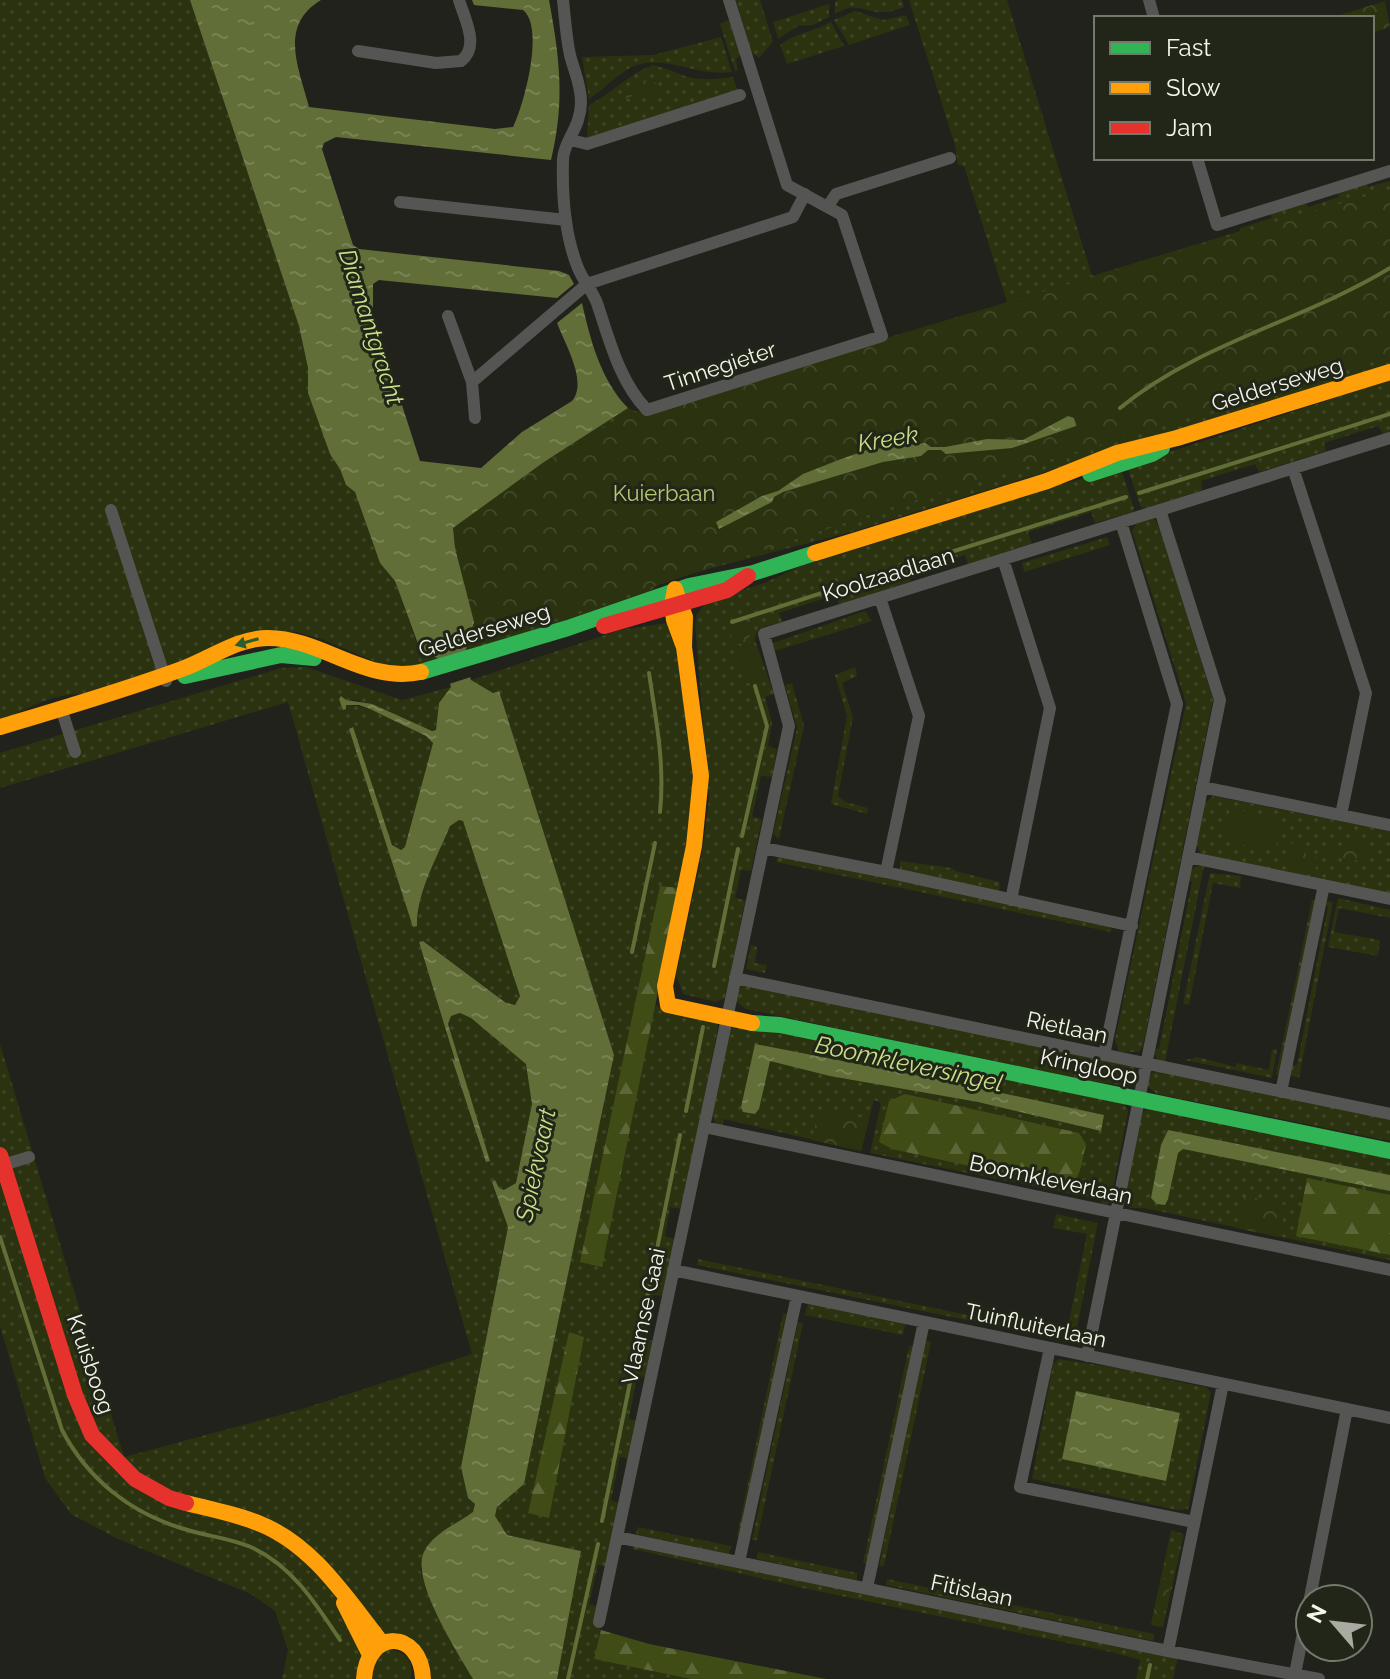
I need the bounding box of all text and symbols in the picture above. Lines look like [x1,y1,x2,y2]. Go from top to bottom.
legend [1094,16,1374,160]
text: Fast [1166,33,1211,62]
text: Slow [1166,73,1221,102]
text: Jam [1166,113,1212,142]
water label: Diamantgracht [333,245,410,409]
street label: Tinnegieter [661,336,779,396]
street label: Gelderseweg [1208,352,1346,416]
water label: Kreek [855,419,921,458]
park label: Kuierbaan [613,480,715,506]
street label: Koolzaadlaan [819,542,957,606]
street label: Gelderseweg [415,598,553,662]
one-way arrow [235,636,259,649]
street label: Rietlaan [1024,1006,1110,1048]
water label: Boomkleversingel [812,1029,1006,1098]
street label: Kringloop [1038,1043,1140,1089]
water label: Spiekvaart [509,1105,562,1225]
street label: Boomkleverlaan [967,1149,1135,1209]
street label: Vlaamse Gaai [616,1245,670,1387]
street label: Tuinfluiterlaan [963,1297,1109,1353]
street label: Kruisboog [62,1311,120,1417]
street label: Fitislaan [929,1569,1015,1611]
north arrow [1294,1583,1374,1663]
text: N [1301,1600,1332,1627]

